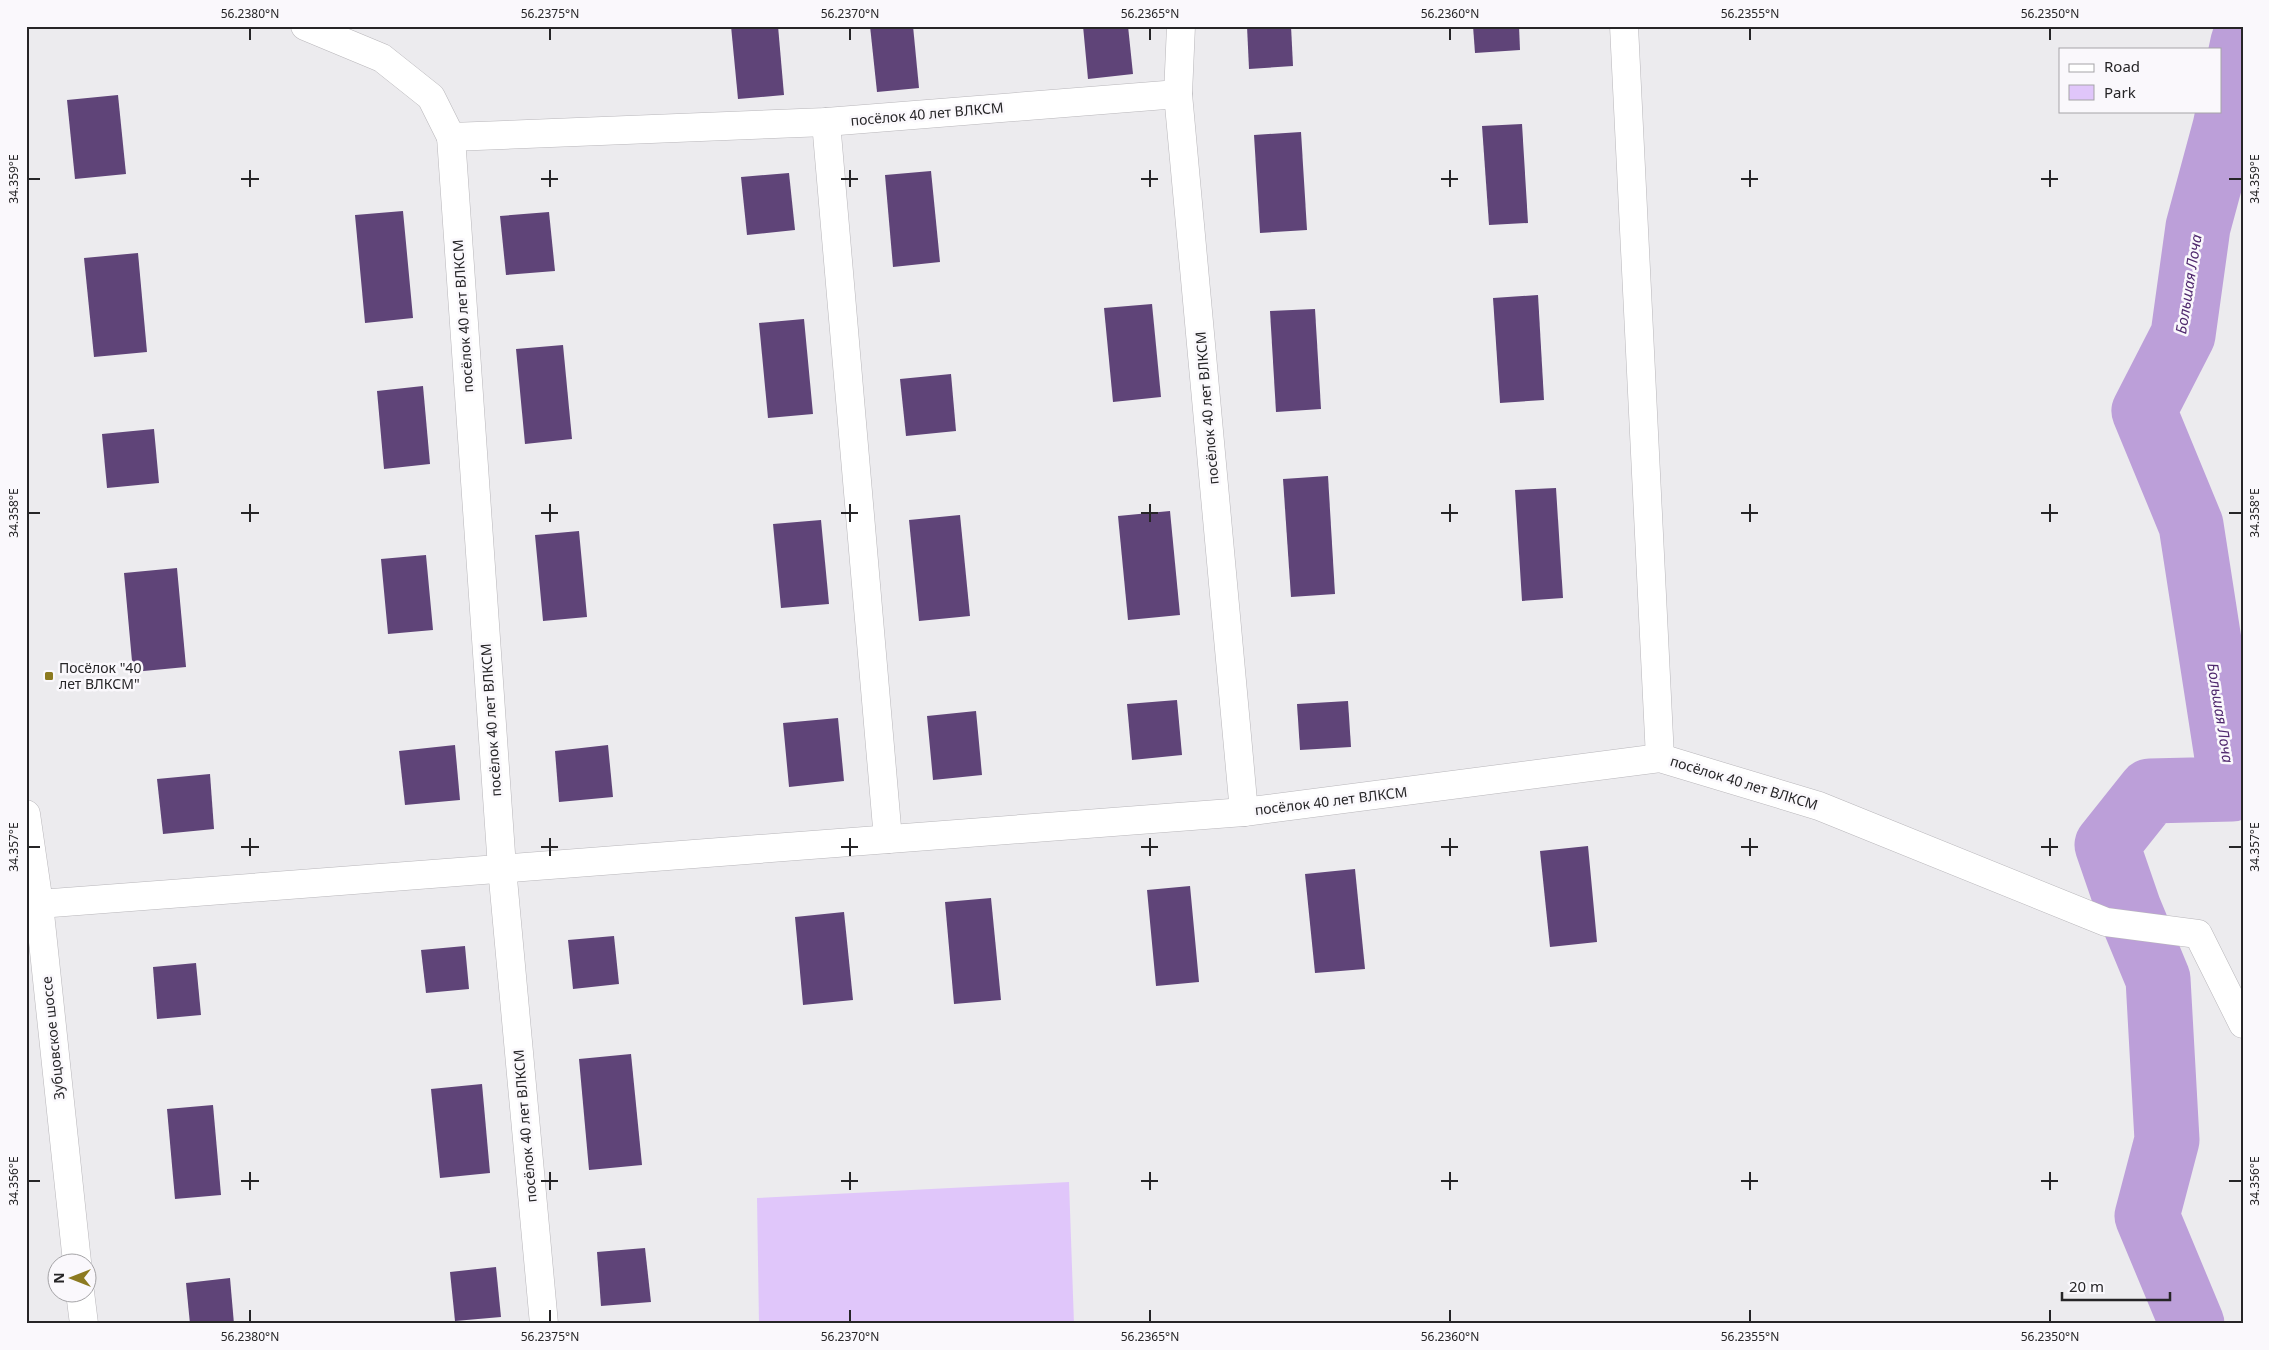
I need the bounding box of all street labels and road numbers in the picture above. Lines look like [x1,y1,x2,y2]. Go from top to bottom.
street label: посёлок 40 лет ВЛКСМ [850,97,1004,130]
street label: посёлок 40 лет ВЛКСМ [448,239,477,393]
street label: посёлок 40 лет ВЛКСМ [1190,331,1223,485]
street label: посёлок 40 лет ВЛКСМ [476,643,505,797]
street label: посёлок 40 лет ВЛКСМ [1668,751,1820,814]
street label: посёлок 40 лет ВЛКСМ [1254,782,1408,819]
street label: Зубцовское шоссе [37,975,68,1101]
street label: посёлок 40 лет ВЛКСМ [508,1049,541,1203]

